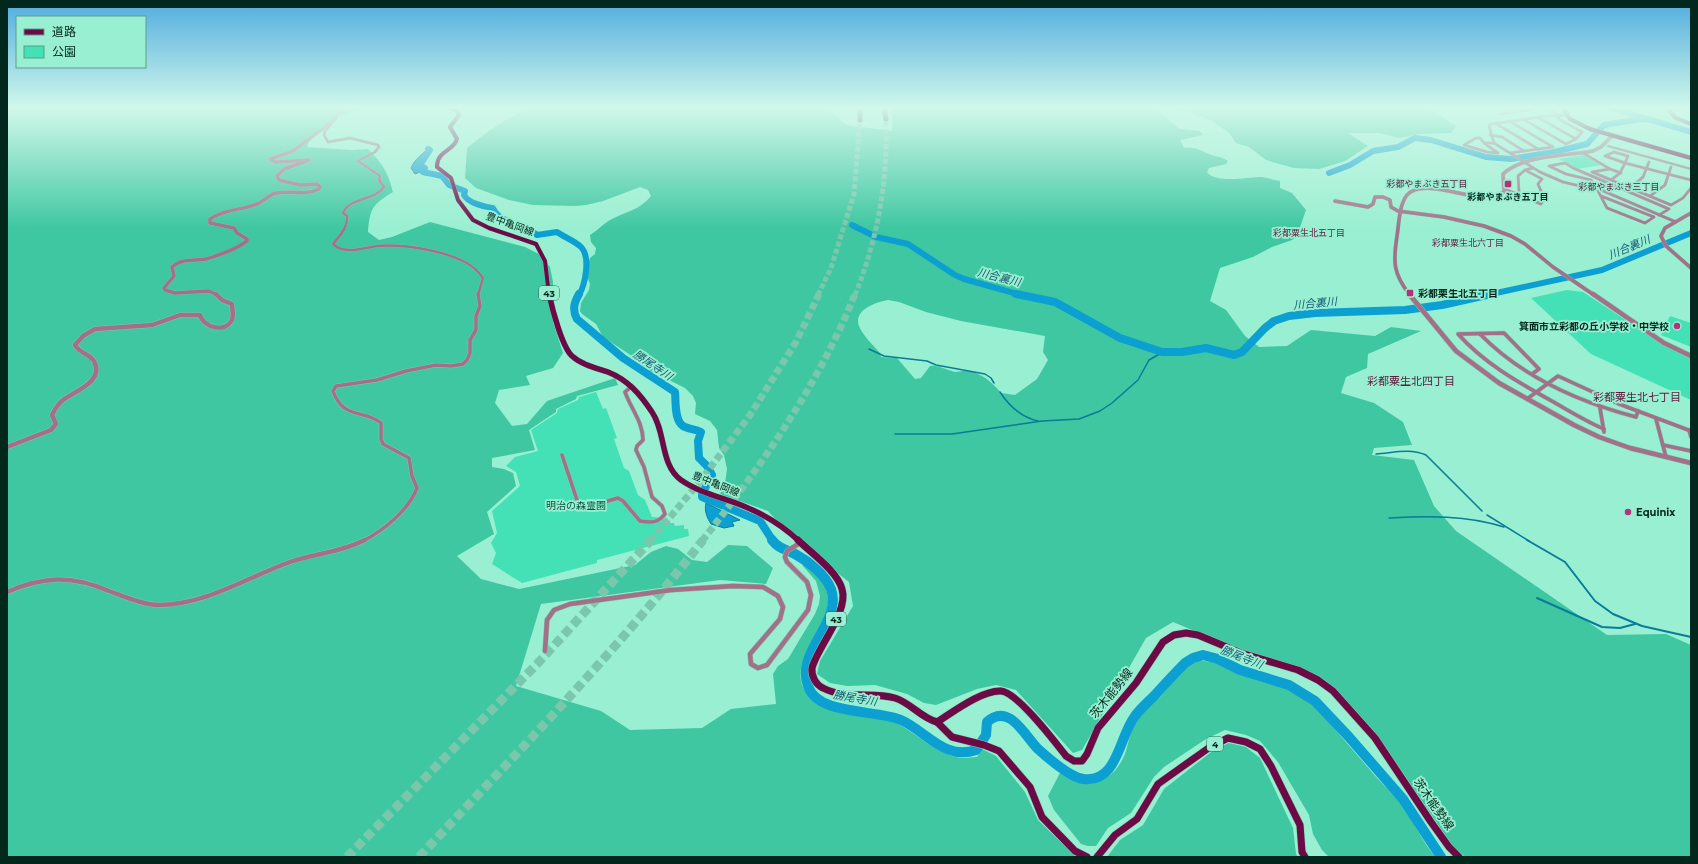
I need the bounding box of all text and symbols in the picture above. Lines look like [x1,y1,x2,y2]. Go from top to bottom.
legend [16,16,146,68]
text: 道路 [52,24,76,39]
text: 公園 [52,44,76,59]
district label: 彩都やまぶき五丁目 [1386,178,1468,189]
marker: 彩都やまぶき五丁目 [1503,179,1513,189]
district label: 彩都やまぶき三丁目 [1578,181,1660,192]
place label: 彩都やまぶき五丁目 [1466,191,1549,202]
street label: 豊中亀岡線 [484,209,536,239]
district label: 彩都粟生北五丁目 [1273,227,1345,238]
water label: 川合裏川 [1606,232,1653,262]
district label: 彩都粟生北六丁目 [1432,237,1504,248]
water label: 川合裏川 [976,265,1023,289]
road number: 43 [539,286,559,300]
place label: 彩都栗生北五丁目 [1418,287,1498,300]
marker: 彩都栗生北五丁目 [1405,288,1415,298]
water label: 川合裏川 [1292,294,1339,312]
place label: 箕面市立彩都の丘小学校・中学校 [1519,320,1669,333]
marker: 箕面市立彩都の丘小学校・中学校 [1672,321,1682,331]
water label: 勝尾寺川 [631,347,676,384]
district label: 彩都粟生北四丁目 [1367,374,1455,388]
district label: 彩都粟生北七丁目 [1593,390,1681,404]
street label: 豊中亀岡線 [690,469,742,499]
park label: 明治の森霊園 [546,499,606,512]
place label: Equinix [1636,506,1675,519]
marker: Equinix [1623,507,1633,517]
road number: 43 [826,612,846,626]
water label: 勝尾寺川 [1219,643,1266,672]
street label: 茨木能勢線 [1086,665,1136,721]
water label: 勝尾寺川 [832,687,879,709]
road number: 4 [1207,737,1223,751]
street label: 茨木能勢線 [1411,775,1457,833]

